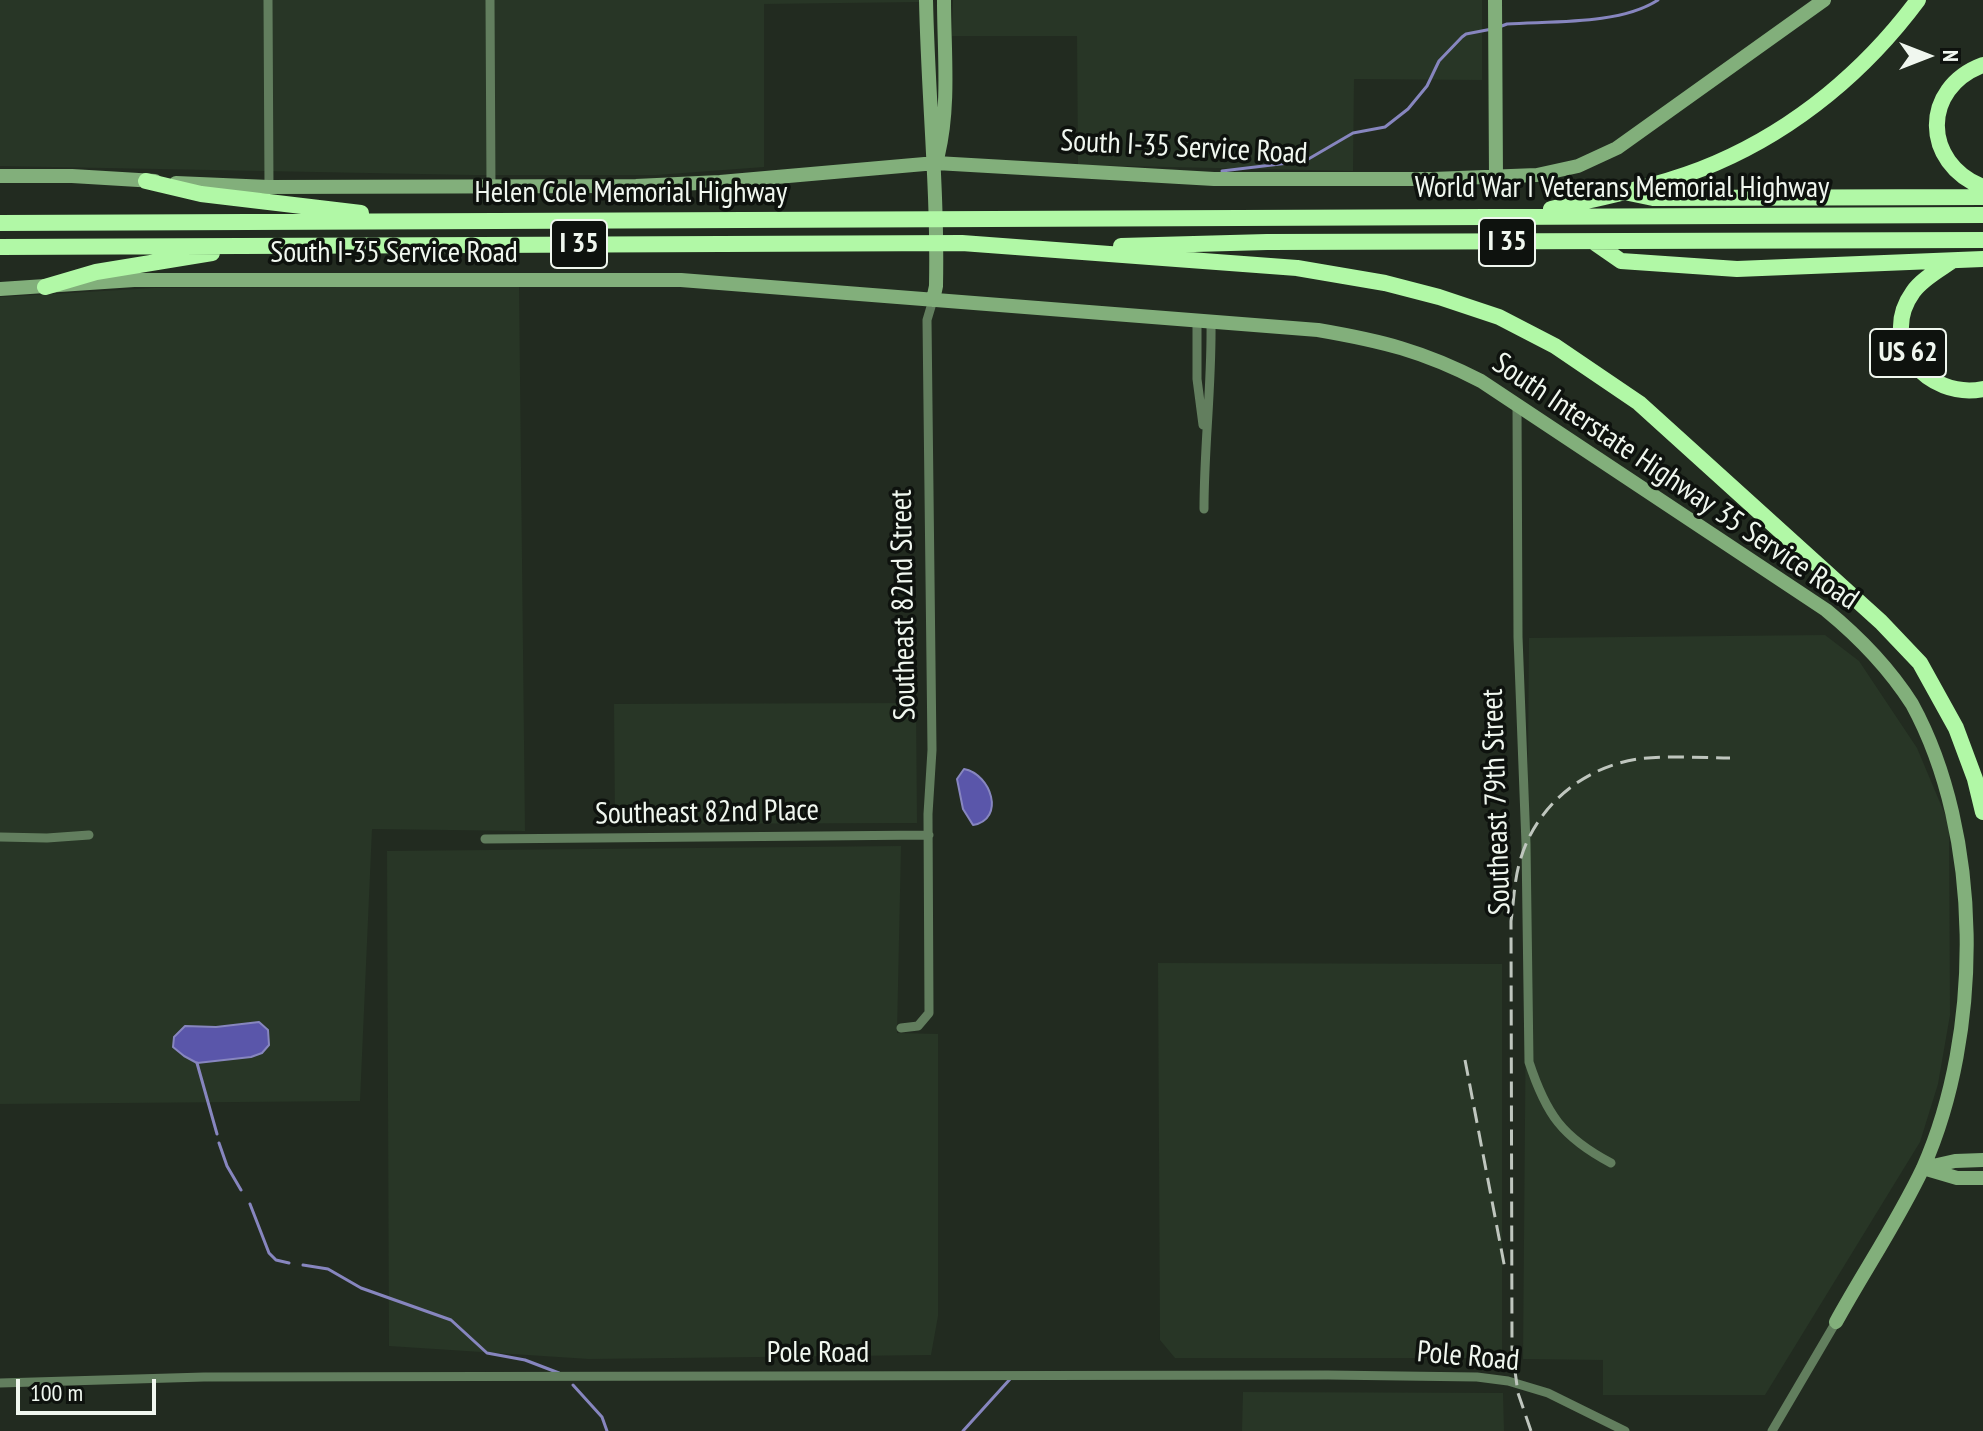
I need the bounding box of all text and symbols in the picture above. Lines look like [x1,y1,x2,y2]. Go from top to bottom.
north arrow [1887,16,1967,96]
text: N [1937,50,1965,62]
street label: South I-35 Service Road [1060,124,1308,172]
street label: World War I Veterans Memorial Highway [1415,170,1829,206]
street label: Helen Cole Memorial Highway [475,175,787,211]
road number: I 35 [1479,218,1535,266]
road number: I 35 [551,220,607,268]
street label: South I-35 Service Road [270,235,518,271]
road number: US 62 [1870,329,1946,377]
street label: South Interstate Highway 35 Service Road [1485,346,1865,618]
street label: Southeast 82nd Street [884,489,924,721]
street label: Southeast 79th Street [1475,688,1519,916]
street label: Southeast 82nd Place [595,793,819,833]
street label: Pole Road [767,1335,869,1371]
street label: Pole Road [1415,1335,1521,1379]
scale bar [20,1363,160,1413]
text: 100 m [30,1377,83,1408]

